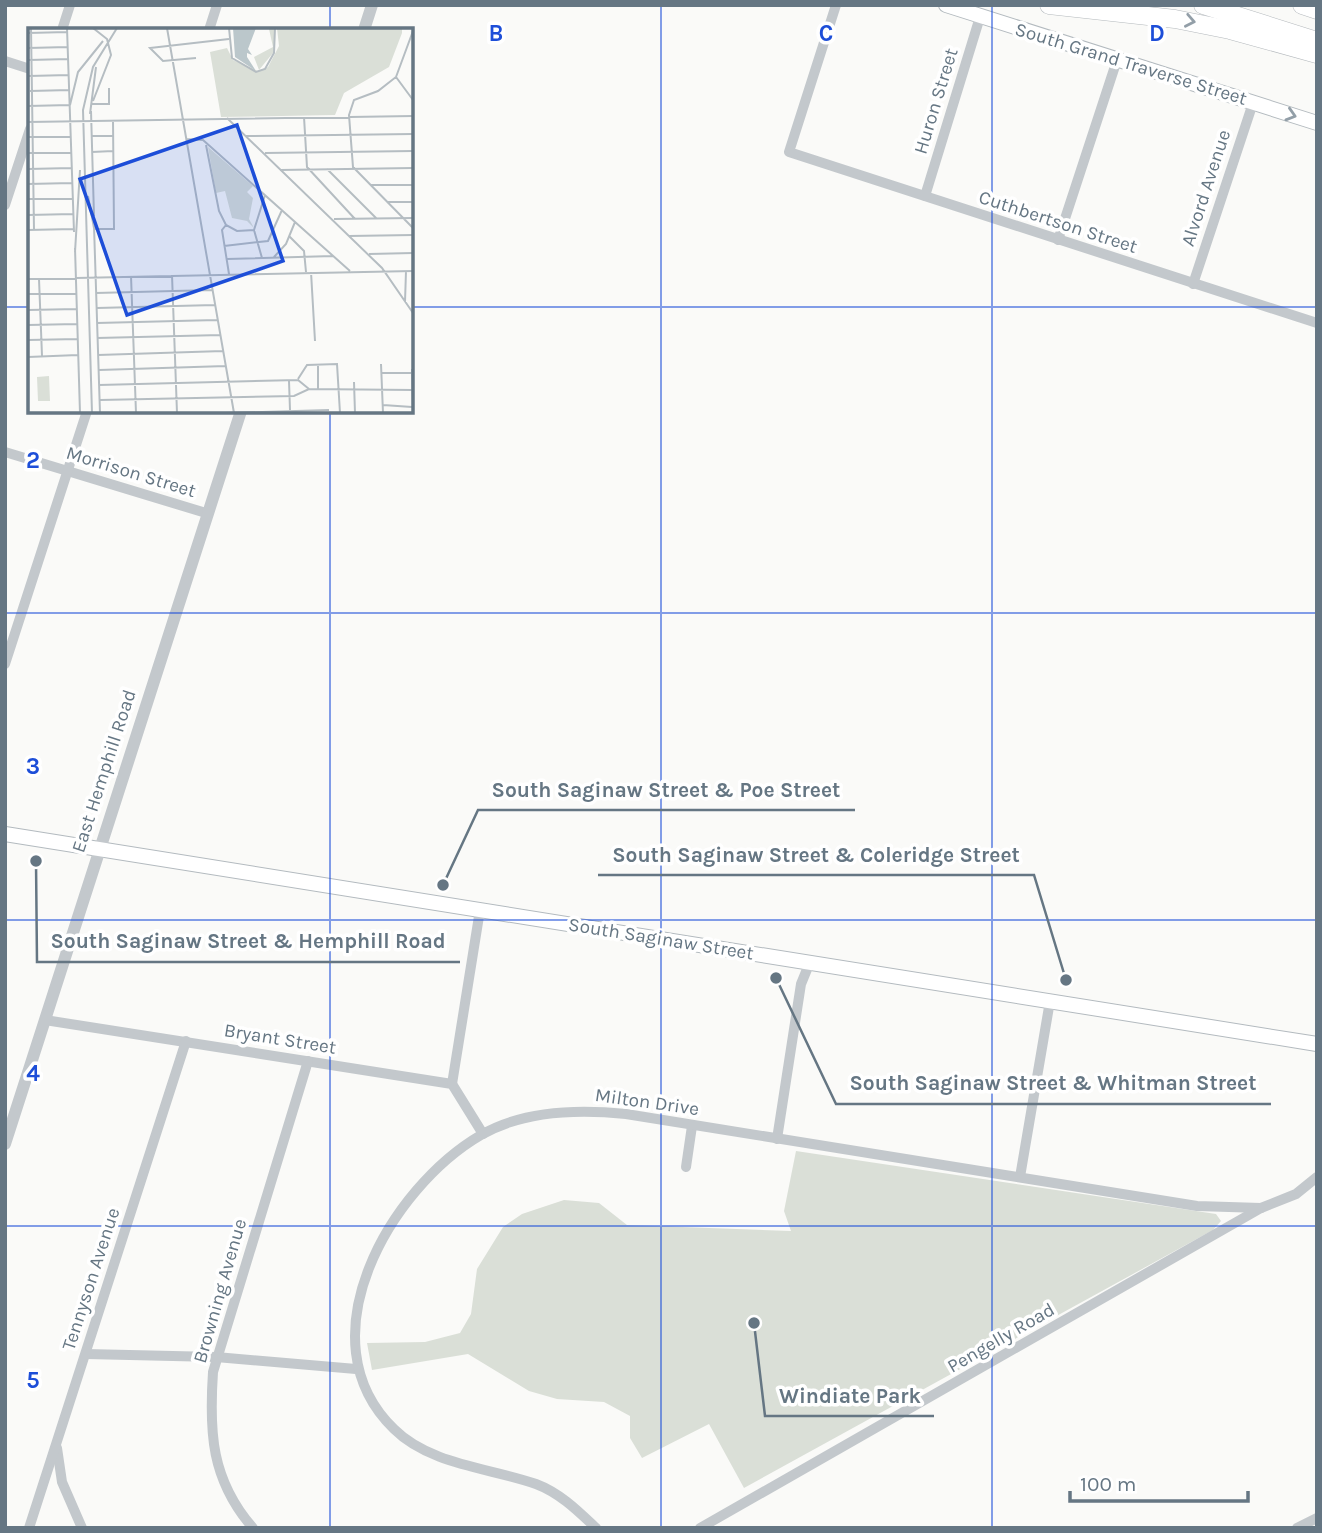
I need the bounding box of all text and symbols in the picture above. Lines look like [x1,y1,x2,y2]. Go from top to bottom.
one-way arrow [1184,13,1196,28]
street label: South Grand Traverse Street [1012,18,1250,110]
text: B [489,20,503,47]
text: C [819,20,833,47]
text: D [1149,20,1165,47]
inset map [28,28,413,413]
street label: Huron Street [909,45,963,157]
one-way arrow [1285,106,1297,121]
street label: Alvord Avenue [1177,127,1235,249]
street label: Cuthbertson Street [976,186,1140,258]
street label: Morrison Street [64,442,198,502]
text: 2 [26,447,40,474]
street label: East Hemphill Road [67,687,141,855]
text: 3 [26,753,40,780]
callout: South Saginaw Street & Poe Street [478,768,855,810]
text: South Saginaw Street & Poe Street [492,778,840,802]
callout: South Saginaw Street & Coleridge Street [598,833,1034,875]
text: South Saginaw Street & Coleridge Street [612,843,1020,867]
street label: South Saginaw Street [567,913,755,965]
callout: South Saginaw Street & Hemphill Road [37,920,460,962]
text: South Saginaw Street & Hemphill Road [50,929,446,953]
street label: Bryant Street [222,1019,338,1059]
text: 4 [26,1060,40,1087]
callout: South Saginaw Street & Whitman Street [836,1062,1271,1104]
text: South Saginaw Street & Whitman Street [849,1071,1257,1095]
street label: Milton Drive [593,1084,701,1120]
street label: Tennyson Avenue [58,1205,124,1353]
street label: Browning Avenue [189,1216,251,1366]
street label: Pengelly Road [944,1298,1058,1378]
text: 5 [26,1367,40,1394]
callout: Windiate Park [765,1374,934,1416]
text: Windiate Park [779,1384,921,1408]
scale bar [1070,1460,1248,1504]
text: 100 m [1080,1472,1137,1496]

